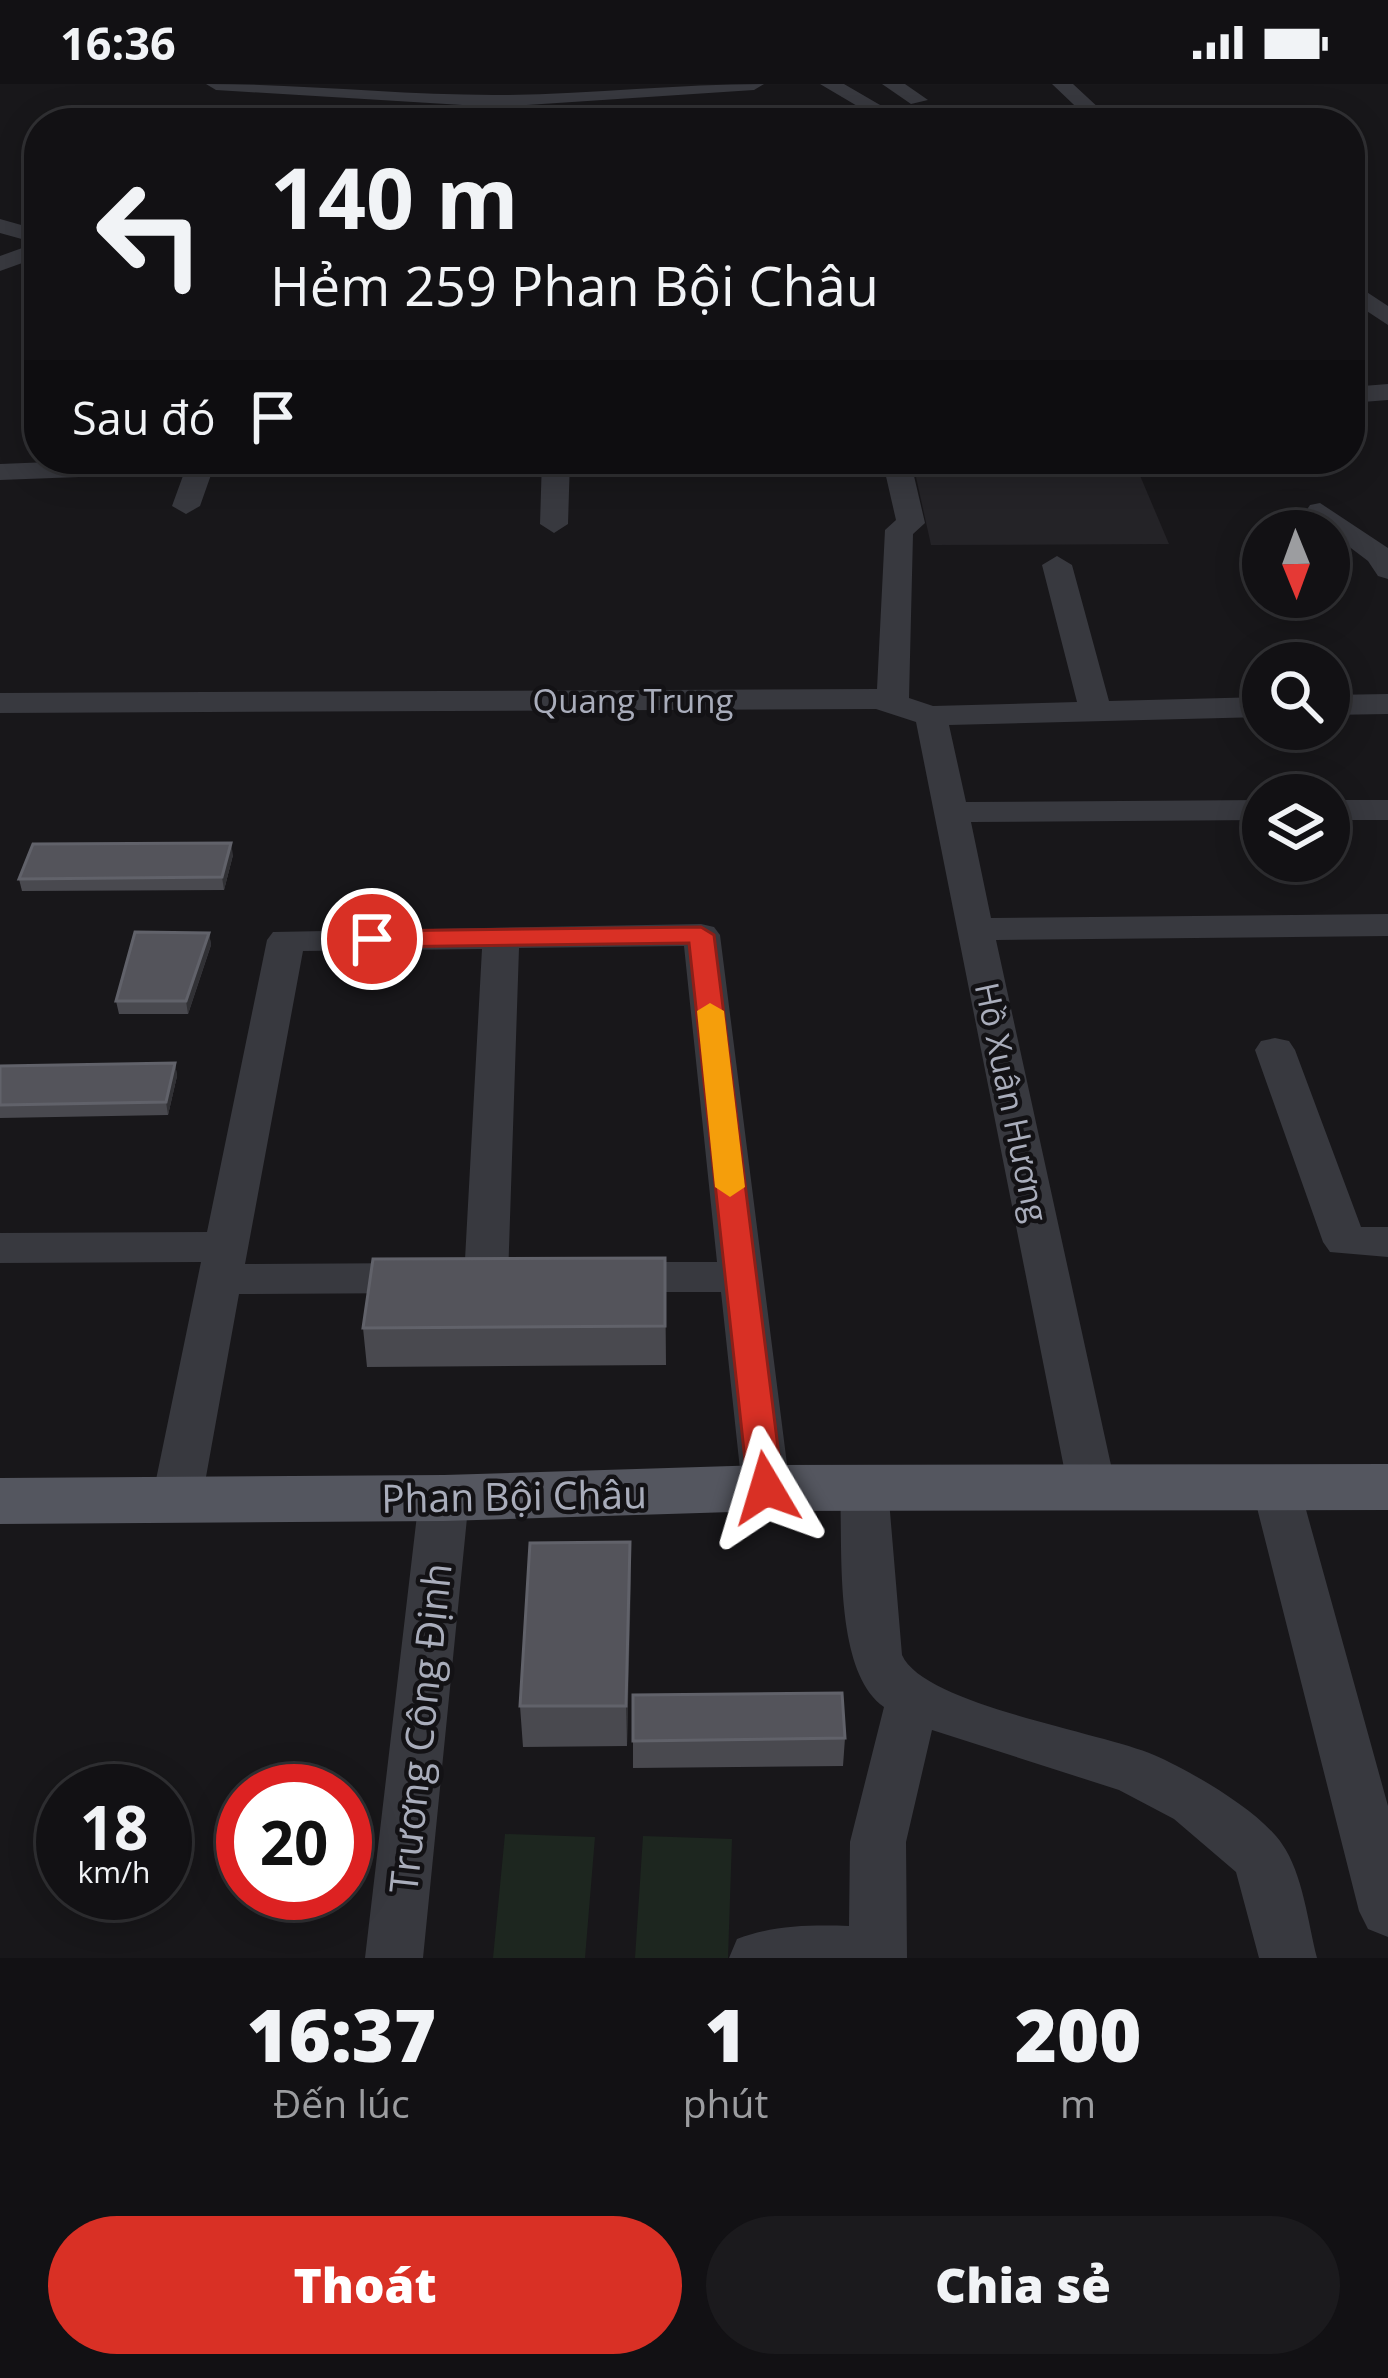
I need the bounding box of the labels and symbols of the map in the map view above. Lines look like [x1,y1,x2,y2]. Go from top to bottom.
north arrow [1242,510,1350,618]
street label: Quang Trung [532,678,734,723]
pin [321,888,423,990]
street label: Hồ Xuân Hương [965,978,1059,1226]
position arrow [703,1425,829,1551]
street label: Phan Bội Châu [381,1466,647,1524]
street label: Trương Công Định [375,1560,463,1896]
speed limit sign: 20 [216,1764,372,1920]

